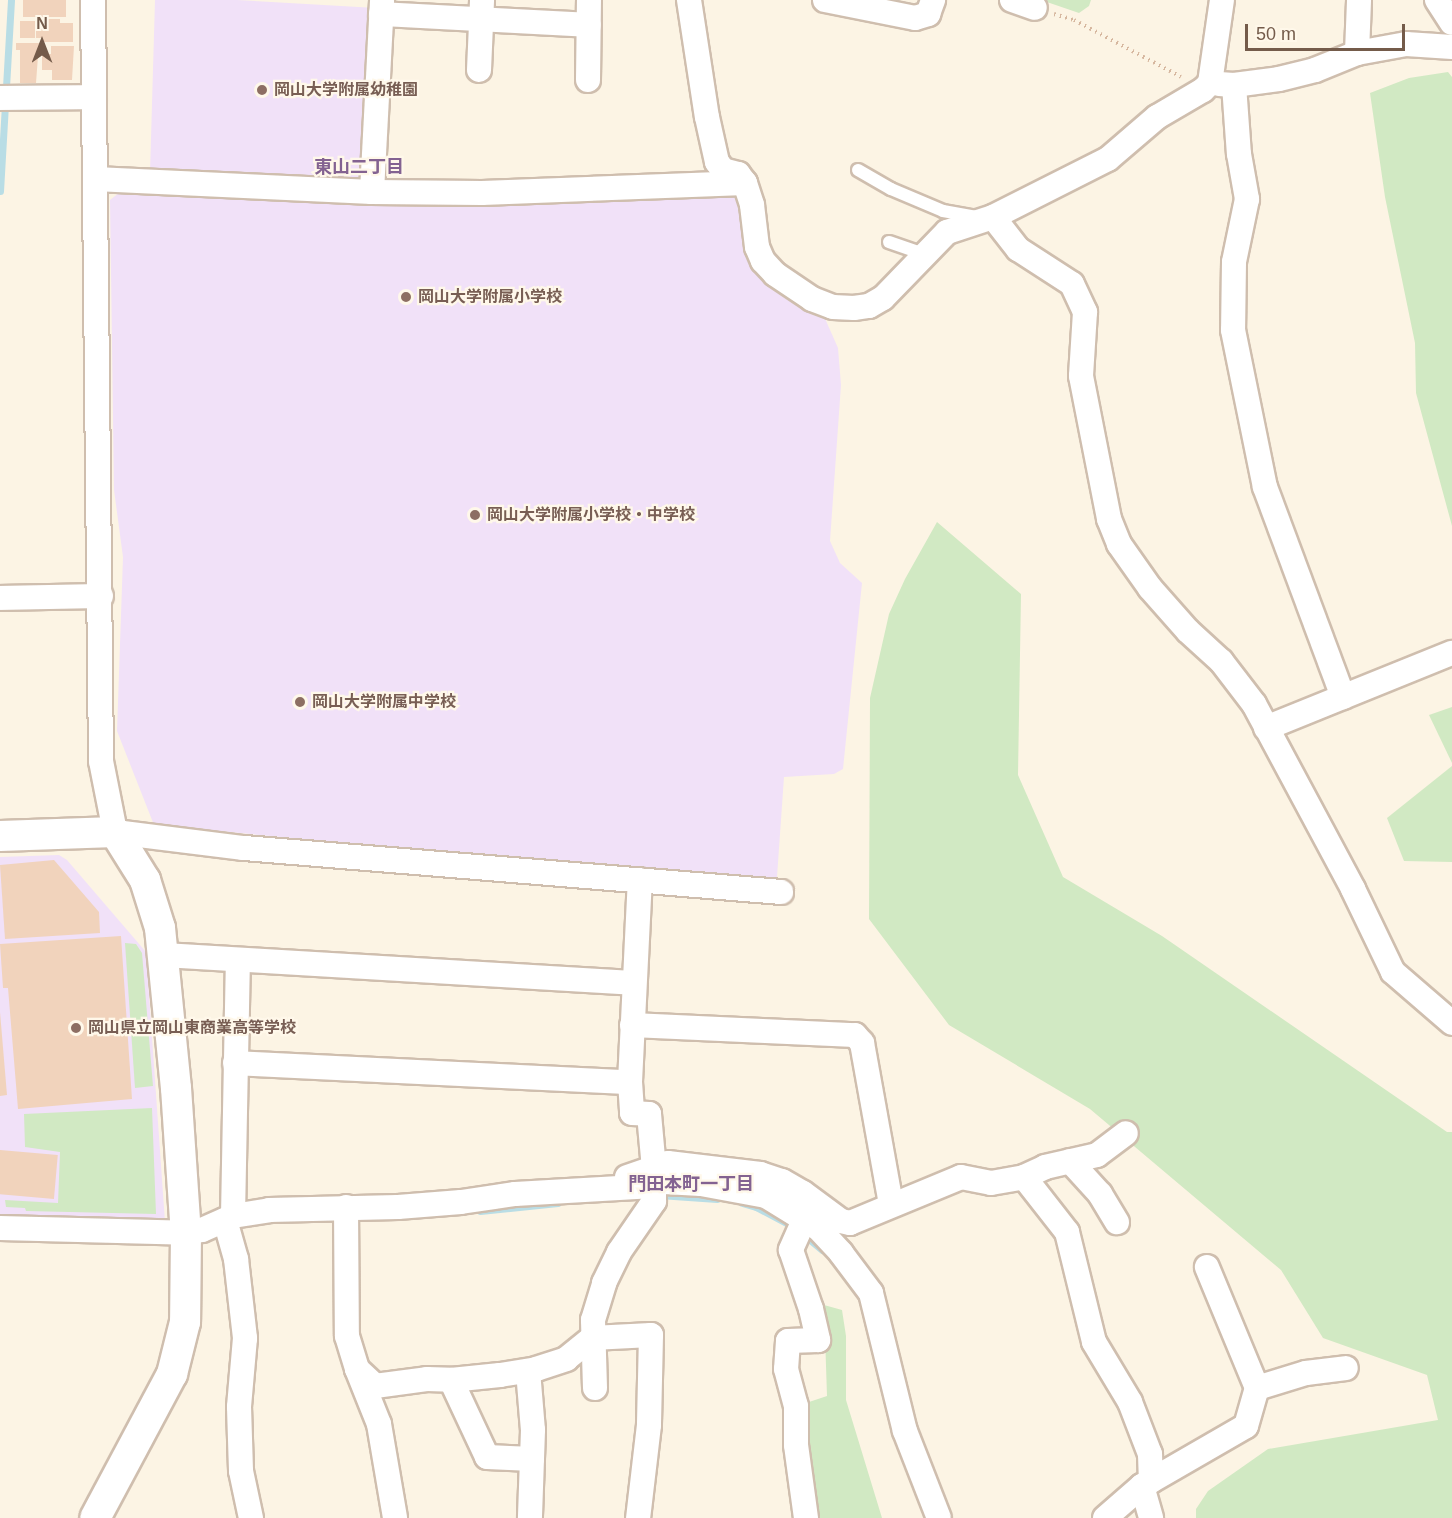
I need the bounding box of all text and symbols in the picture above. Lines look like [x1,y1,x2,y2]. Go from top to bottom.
north arrow [12,12,72,72]
scale bar [1248,12,1408,50]
text: N [36,15,48,32]
text: 50 m [1256,24,1296,44]
place label: 岡山大学附属幼稚園 [274,80,418,100]
marker: 岡山大学附属幼稚園 [255,83,269,97]
district label: 東山二丁目 [314,156,404,178]
place label: 岡山大学附属小学校 [418,287,562,307]
marker: 岡山大学附属小学校 [399,290,413,304]
place label: 岡山大学附属小学校・中学校 [487,505,695,525]
marker: 岡山大学附属小学校・中学校 [468,508,482,522]
place label: 岡山大学附属中学校 [312,692,456,712]
marker: 岡山大学附属中学校 [293,695,307,709]
place label: 岡山県立岡山東商業高等学校 [88,1018,296,1038]
marker: 岡山県立岡山東商業高等学校 [69,1021,83,1035]
district label: 門田本町一丁目 [628,1173,754,1195]

